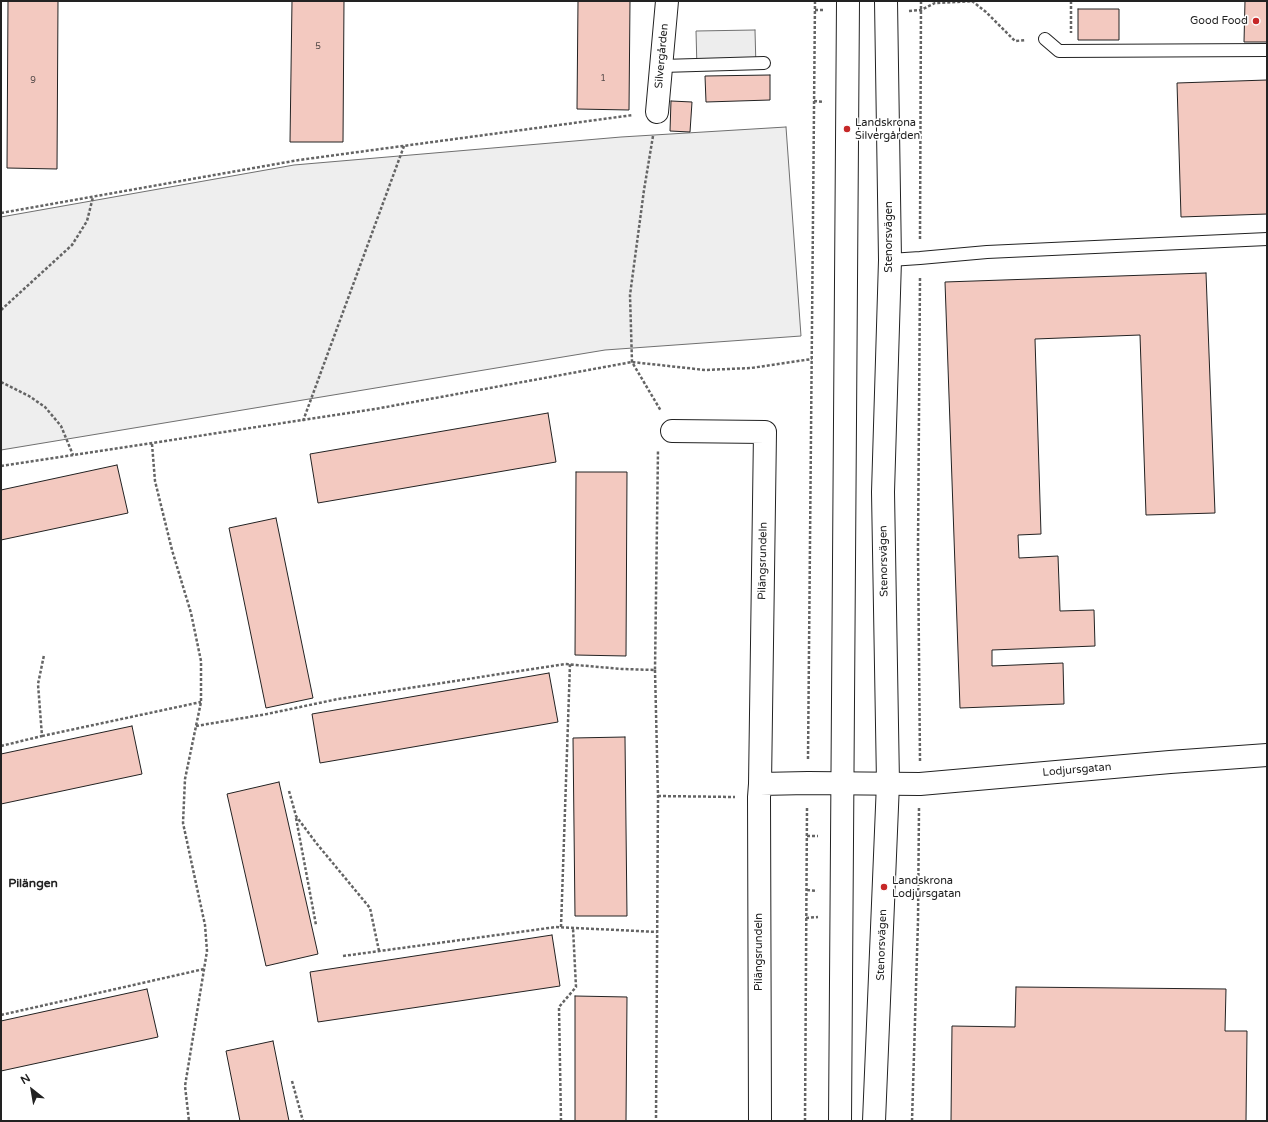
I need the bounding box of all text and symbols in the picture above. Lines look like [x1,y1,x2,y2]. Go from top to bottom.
place label: Good Food [1190,14,1248,28]
marker: Good Food [1251,16,1261,26]
street label: Silvergården [653,23,671,89]
house number: 5 [315,42,321,52]
house number: 1 [600,74,606,84]
house number: 9 [30,76,36,86]
place label: Landskrona Silvergården [855,116,920,142]
marker: Landskrona Silvergården [842,124,852,134]
street label: Stenorsvägen [882,201,896,273]
street label: Pilängsrundeln [756,522,770,600]
street label: Stenorsvägen [877,525,891,597]
street label: Lodjursgatan [1042,760,1112,780]
place label: Landskrona Lodjursgatan [892,874,961,900]
district label: Pilängen [8,877,58,891]
marker: Landskrona Lodjursgatan [879,882,889,892]
street label: Stenorsvägen [874,909,890,981]
street label: Pilängsrundeln [752,913,766,991]
north arrow [12,1070,52,1110]
text: N [18,1071,33,1087]

